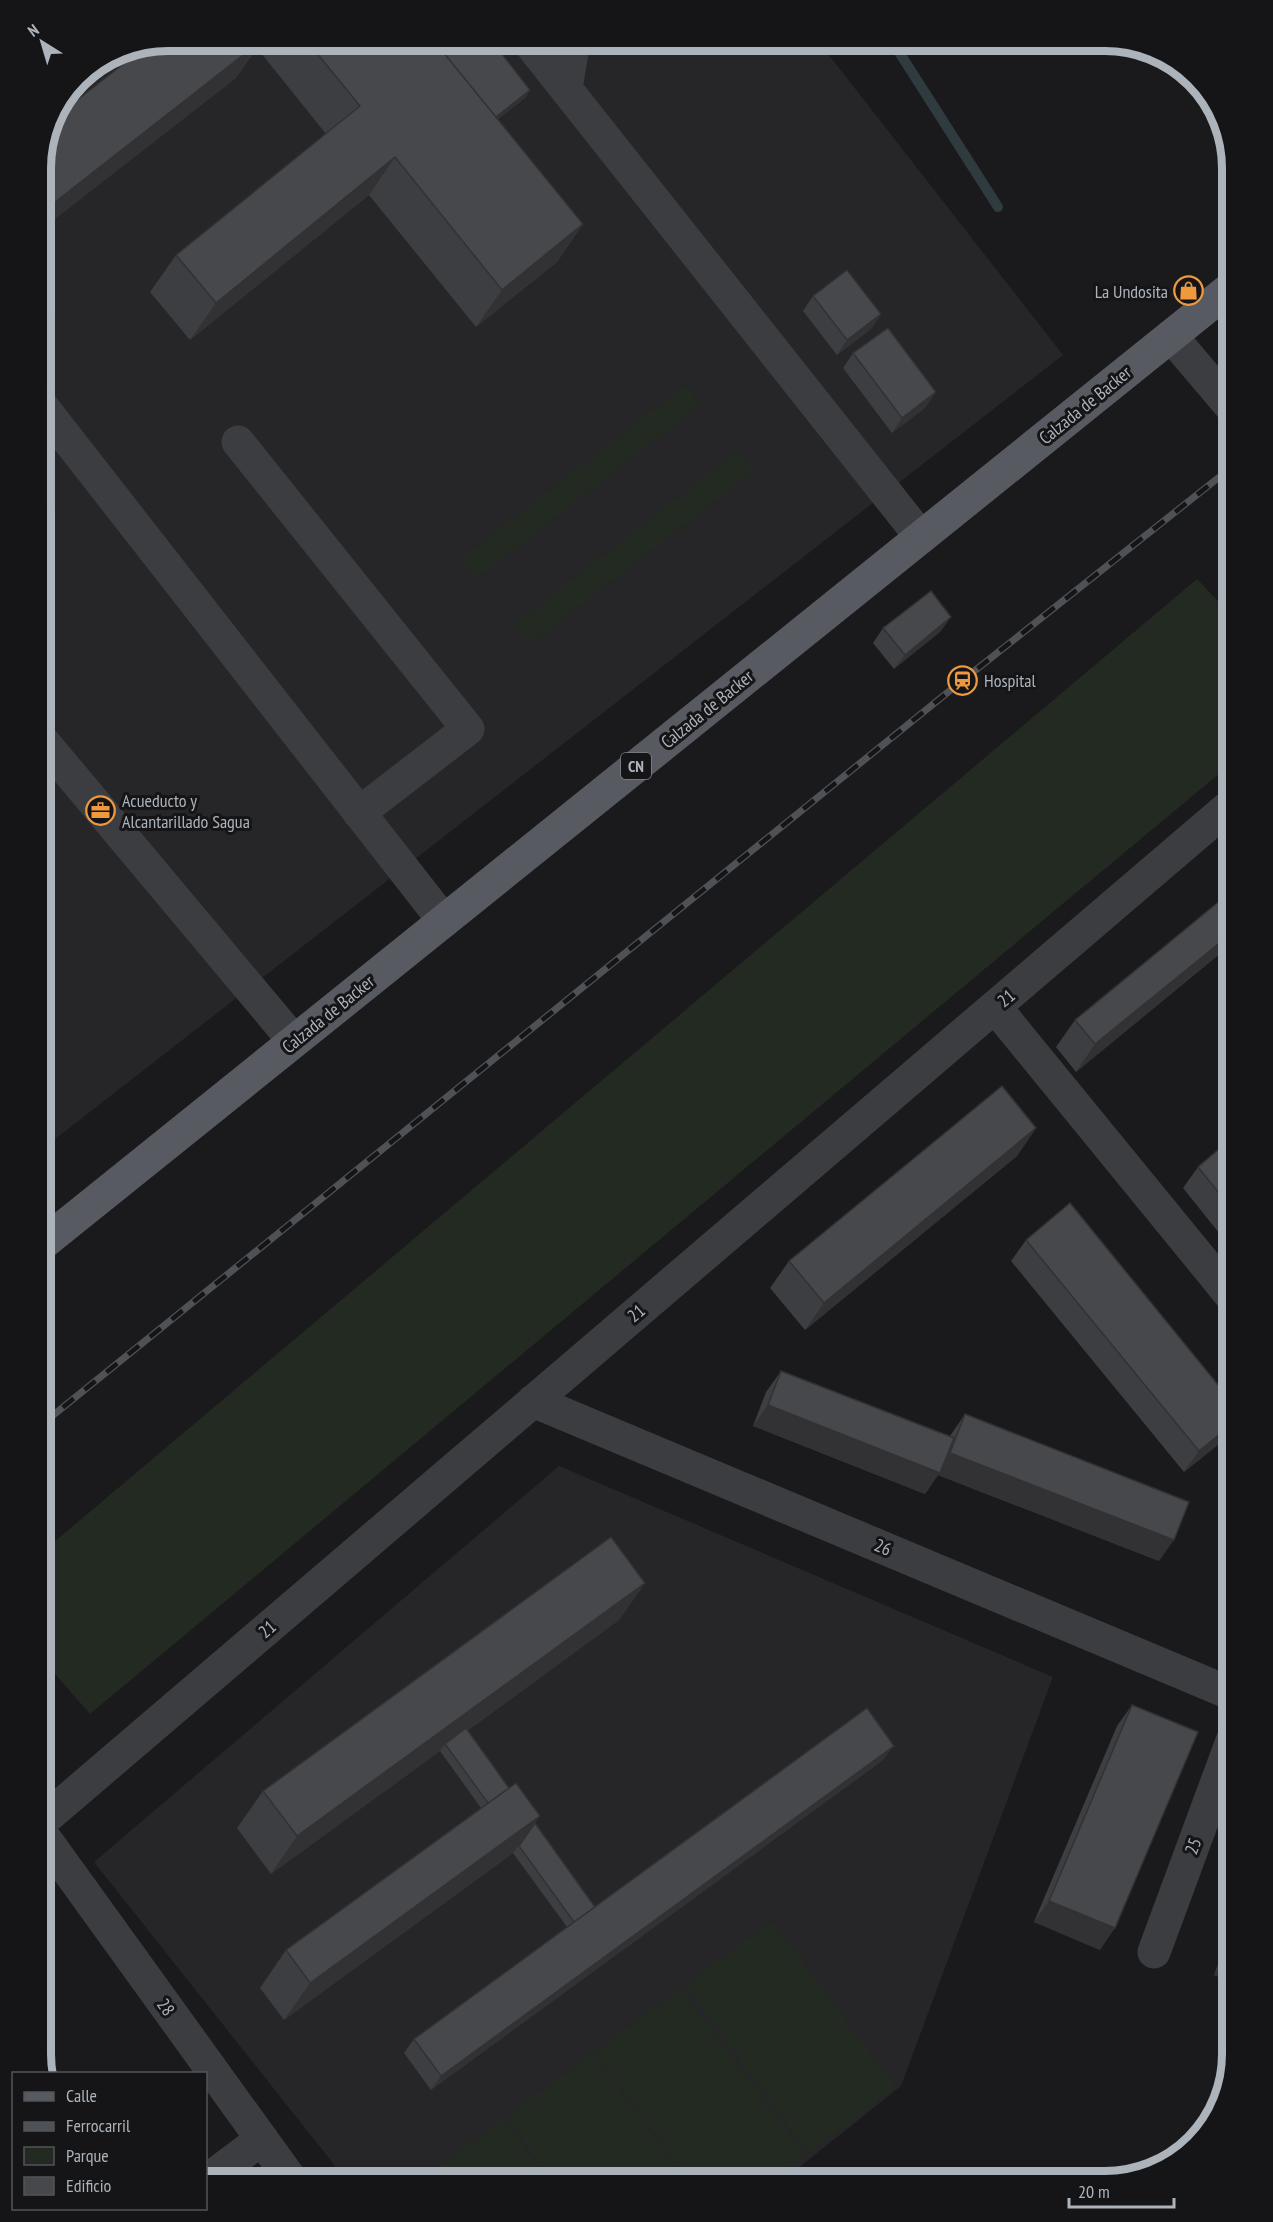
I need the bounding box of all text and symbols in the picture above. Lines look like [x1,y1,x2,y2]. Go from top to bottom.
north arrow [12,12,72,72]
text: N [24,19,42,41]
shop icon: La Undosita [1173,275,1205,307]
place label: La Undosita [1095,280,1168,303]
street label: Calzada de Backer [1034,361,1136,449]
station icon: Hospital [947,664,979,696]
street label: Calzada de Backer [656,665,758,753]
place label: Hospital [984,669,1036,692]
road number: CN [621,753,651,779]
place label: Acueducto y Alcantarillado Sagua [122,789,250,833]
office icon: Acueducto y Alcantarillado Sagua [85,794,117,826]
street label: Calzada de Backer [277,970,379,1058]
street label: 21 [992,984,1020,1012]
street label: 21 [622,1299,650,1327]
street label: 26 [871,1533,895,1561]
street label: 21 [253,1615,281,1643]
street label: 25 [1179,1834,1207,1858]
street label: 28 [152,1994,180,2020]
legend [12,2072,207,2210]
text: Calle [66,2084,97,2107]
text: Ferrocarril [66,2114,131,2137]
text: Parque [66,2144,109,2167]
scale bar [1069,2171,1174,2209]
text: Edificio [66,2174,112,2197]
text: 20 m [1078,2180,1110,2203]

